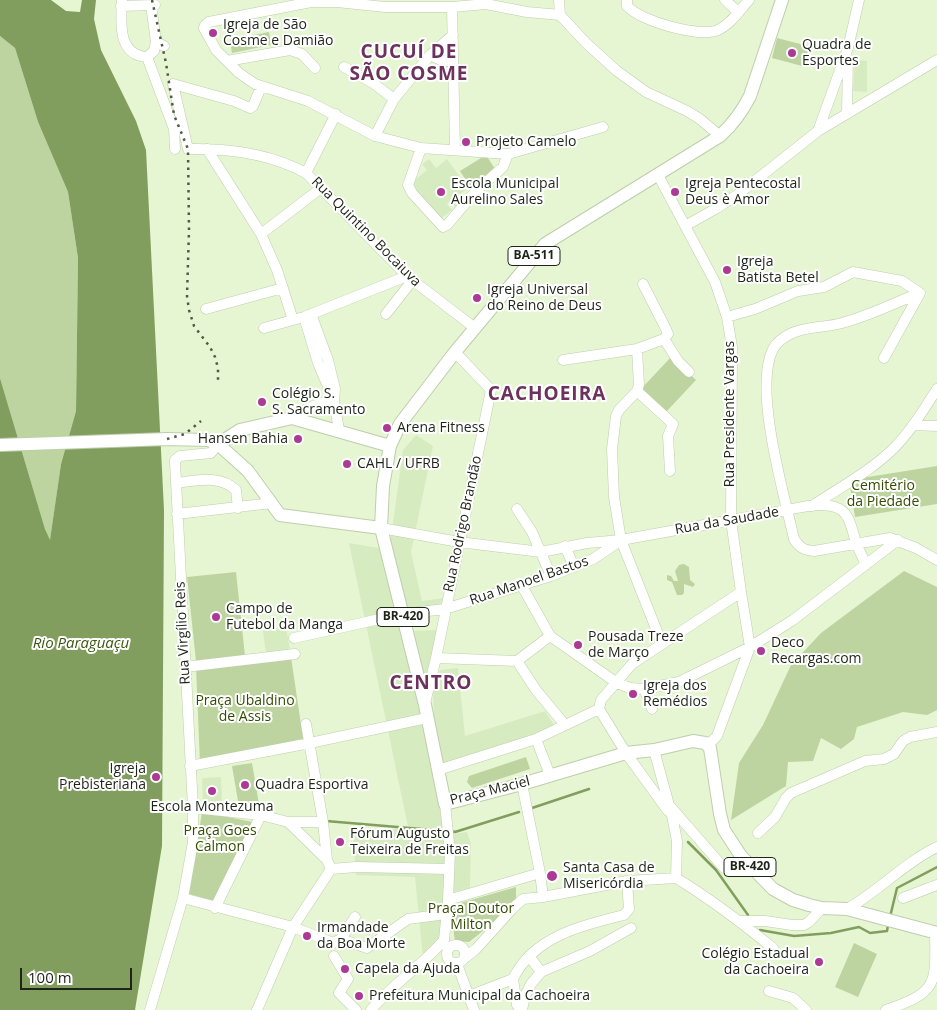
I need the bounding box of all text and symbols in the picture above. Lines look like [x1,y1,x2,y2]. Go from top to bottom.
place label: Igreja de São Cosme e Damião [223,17,334,49]
marker: Igreja de São Cosme e Damião [207,27,219,39]
place label: Quadra de Esportes [802,37,871,70]
district label: CUCUÍ DE SÃO COSME [348,42,470,86]
marker: Quadra de Esportes [786,47,798,59]
place label: Projeto Camelo [476,134,576,150]
marker: Projeto Camelo [460,136,472,148]
street label: Rua Quintino Bocaiuva [308,174,424,290]
place label: Escola Municipal Aurelino Sales [451,176,559,208]
place label: Igreja Pentecostal Deus è Amor [685,176,801,208]
marker: Escola Municipal Aurelino Sales [435,186,447,198]
marker: Igreja Pentecostal Deus è Amor [669,186,681,198]
road number: BA-511 [508,247,560,266]
place label: Igreja Batista Betel [737,254,819,286]
marker: Igreja Batista Betel [721,264,733,276]
place label: Igreja Universal do Reino de Deus [487,282,602,314]
marker: Igreja Universal do Reino de Deus [471,292,483,304]
street label: Rua Presidente Vargas [722,341,738,487]
district label: CACHOEIRA [487,384,607,406]
place label: Colégio S. S. Sacramento [272,386,365,418]
marker: Colégio S. S. Sacramento [256,396,268,408]
place label: Arena Fitness [397,420,485,436]
marker: Arena Fitness [381,422,393,434]
place label: Hansen Bahia [198,431,288,447]
marker: Hansen Bahia [292,433,304,445]
street label: Rua Rodrigo Brandão [440,454,486,594]
place label: CAHL / UFRB [357,456,440,472]
marker: CAHL / UFRB [341,458,353,470]
park label: Cemitério da Piedade [847,478,919,511]
street label: Rua da Saudade [674,504,780,538]
street label: Rua Manoel Bastos [467,553,591,609]
street label: Rua Virgílio Reis [172,581,194,685]
place label: Campo de Futebol da Manga [226,601,343,634]
road number: BR-420 [377,608,429,626]
marker: Campo de Futebol da Manga [210,611,222,623]
place label: Pousada Treze de Março [588,629,684,662]
water label: Rio Paraguaçu [33,635,129,653]
place label: Deco Recargas.com [771,635,862,668]
marker: Pousada Treze de Março [572,639,584,651]
marker: Deco Recargas.com [755,645,767,657]
district label: CENTRO [389,673,473,695]
place label: Igreja dos Remédios [643,678,708,710]
marker: Igreja dos Remédios [627,688,639,700]
park label: Praça Ubaldino de Assis [195,693,295,726]
place label: Igreja Prebisteriana [59,761,146,794]
marker: Igreja Prebisteriana [150,771,162,783]
street label: Praça Maciel [448,773,532,809]
place label: Quadra Esportiva [255,777,368,793]
marker: Quadra Esportiva [239,779,251,791]
marker: Escola Montezuma [206,785,218,797]
place label: Escola Montezuma [151,799,273,815]
park label: Praça Goes Calmon [183,823,257,856]
place label: Fórum Augusto Teixeira de Freitas [350,826,469,859]
marker: Fórum Augusto Teixeira de Freitas [334,836,346,848]
road number: BR-420 [724,858,776,876]
place label: Santa Casa de Misericórdia [563,860,655,892]
marker: Santa Casa de Misericórdia [545,869,559,883]
park label: Praça Doutor Milton [428,901,514,934]
place label: Irmandade da Boa Morte [317,920,405,952]
marker: Irmandade da Boa Morte [301,930,313,942]
place label: Colégio Estadual da Cachoeira [701,946,809,979]
marker: Colégio Estadual da Cachoeira [813,956,825,968]
scale bar [22,958,135,990]
place label: Capela da Ajuda [355,961,460,977]
marker: Capela da Ajuda [339,963,351,975]
text: 100 m [28,967,72,987]
place label: Prefeitura Municipal da Cachoeira [369,988,590,1004]
marker: Prefeitura Municipal da Cachoeira [353,990,365,1002]

